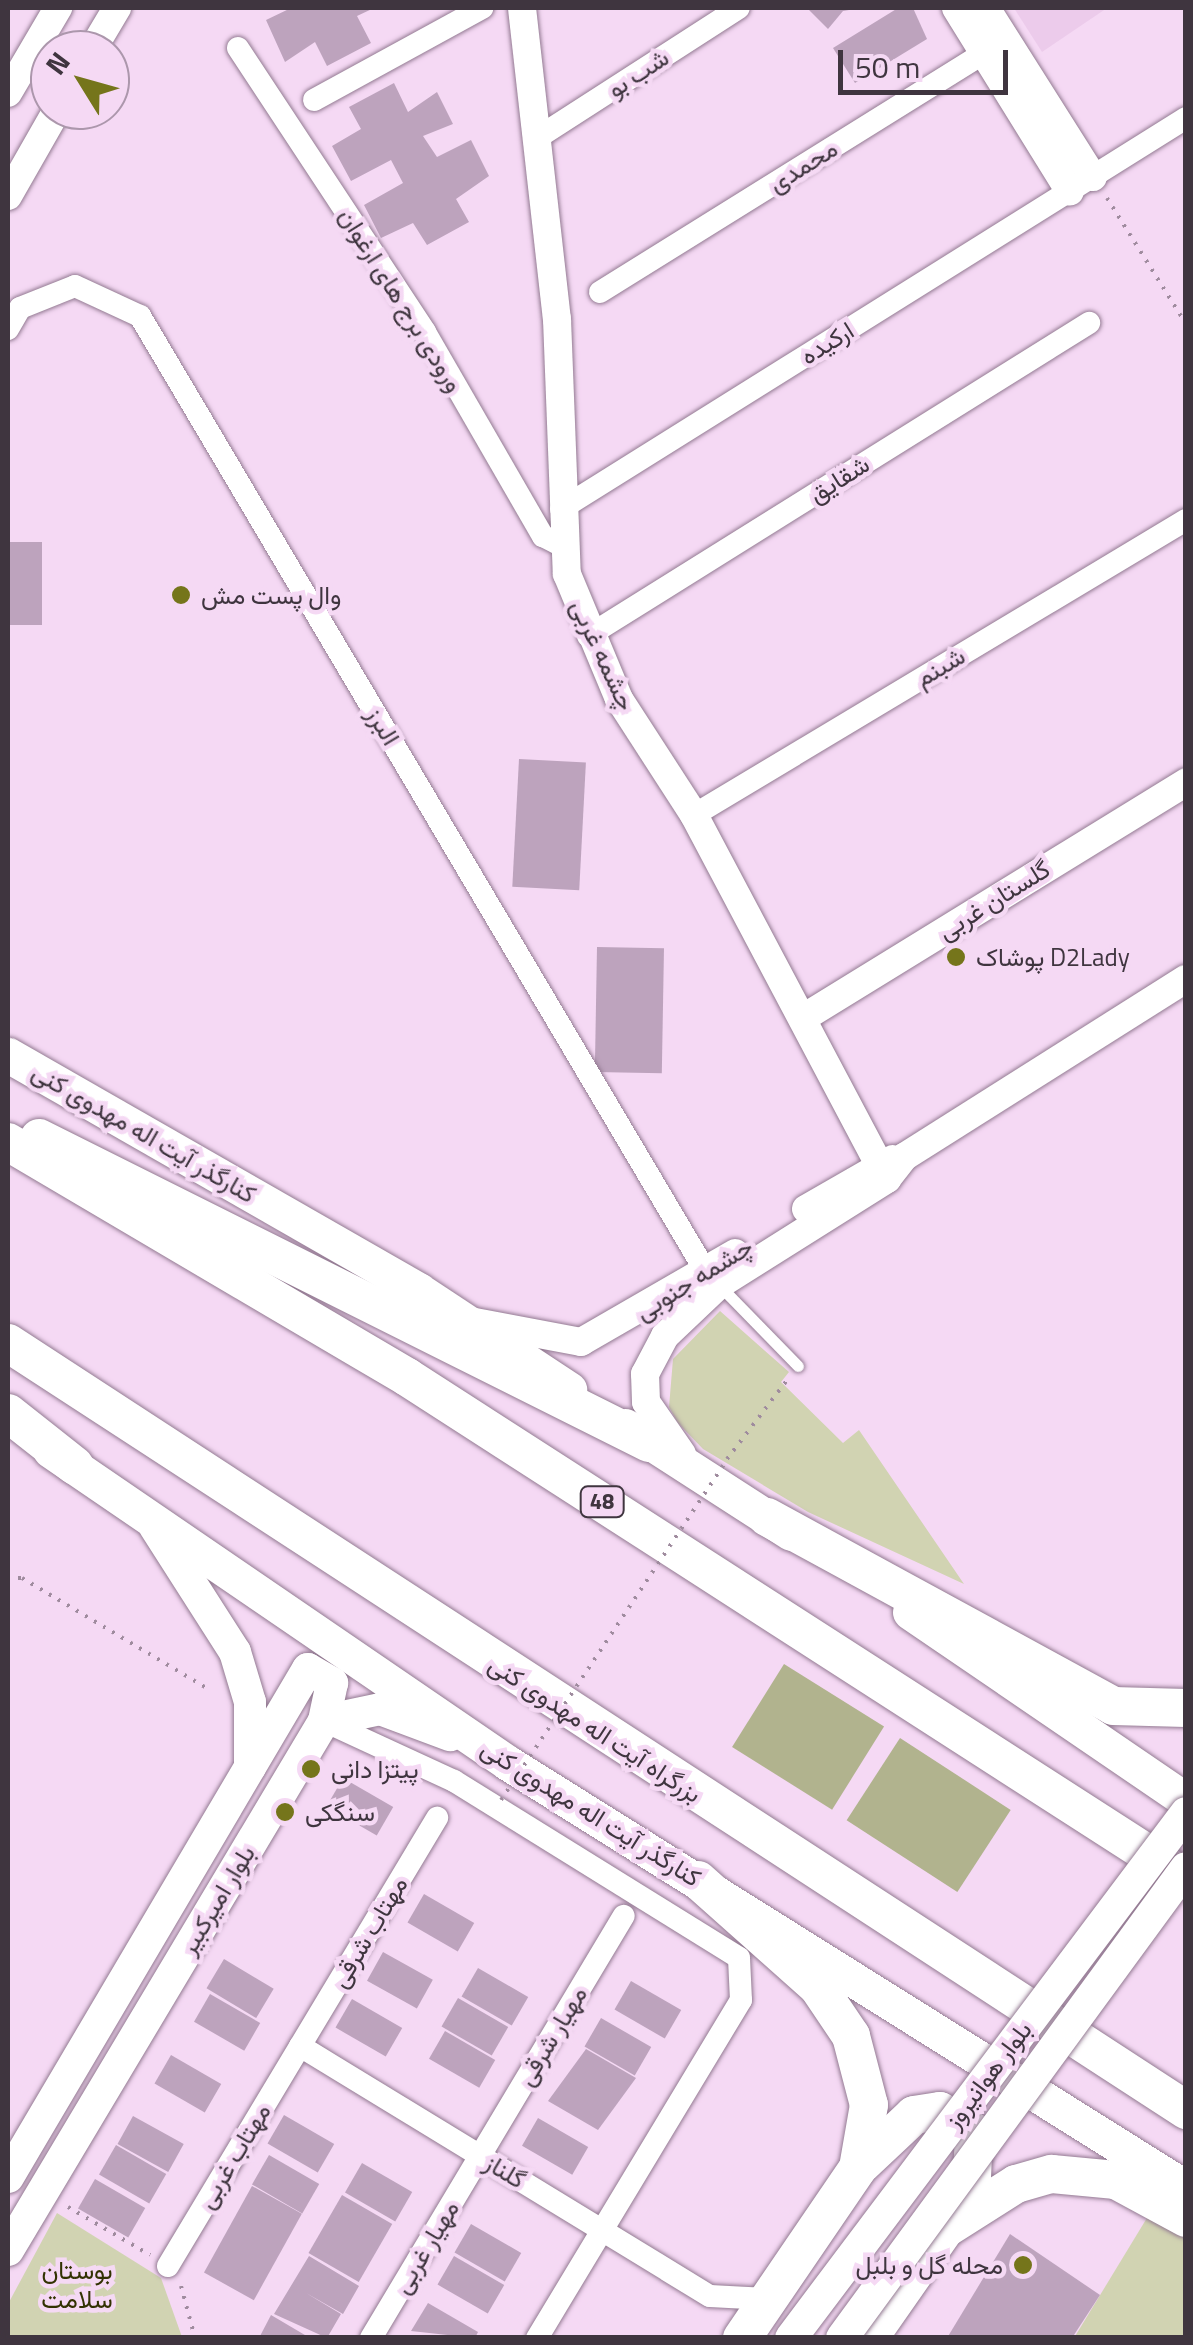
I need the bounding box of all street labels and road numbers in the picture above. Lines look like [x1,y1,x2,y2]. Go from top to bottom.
street label: شب بو [602,42,674,104]
street label: محمدی [763,133,843,199]
street label: ورودی برج های ارغوان [332,203,470,397]
street label: ارکیده [795,315,859,371]
street label: شقایق [803,449,875,509]
street label: چشمه غربی [564,595,642,715]
street label: شبنم [910,641,970,693]
street label: البرز [360,701,406,751]
street label: گلستان غربی [932,854,1056,946]
street label: کنارگذر آیت اله مهدوی کنی [27,1057,261,1209]
street label: چشمه جنوبی [630,1231,758,1327]
road number: 48 [580,1485,624,1519]
street label: بزرگراه آیت اله مهدوی کنی [483,1649,707,1809]
street label: کنارگذر آیت اله مهدوی کنی [476,1733,706,1893]
street label: بلوار امیرکبیر [173,1840,261,1960]
street label: مهتاب شرقی [324,1871,414,1993]
street label: مهیار شرقی [511,1981,593,2091]
street label: بلوار هوانیروز [938,2015,1038,2135]
street label: مهتاب غربی [191,2098,277,2214]
street label: گلناز [479,2147,531,2195]
street label: مهیار غربی [387,2195,465,2299]

